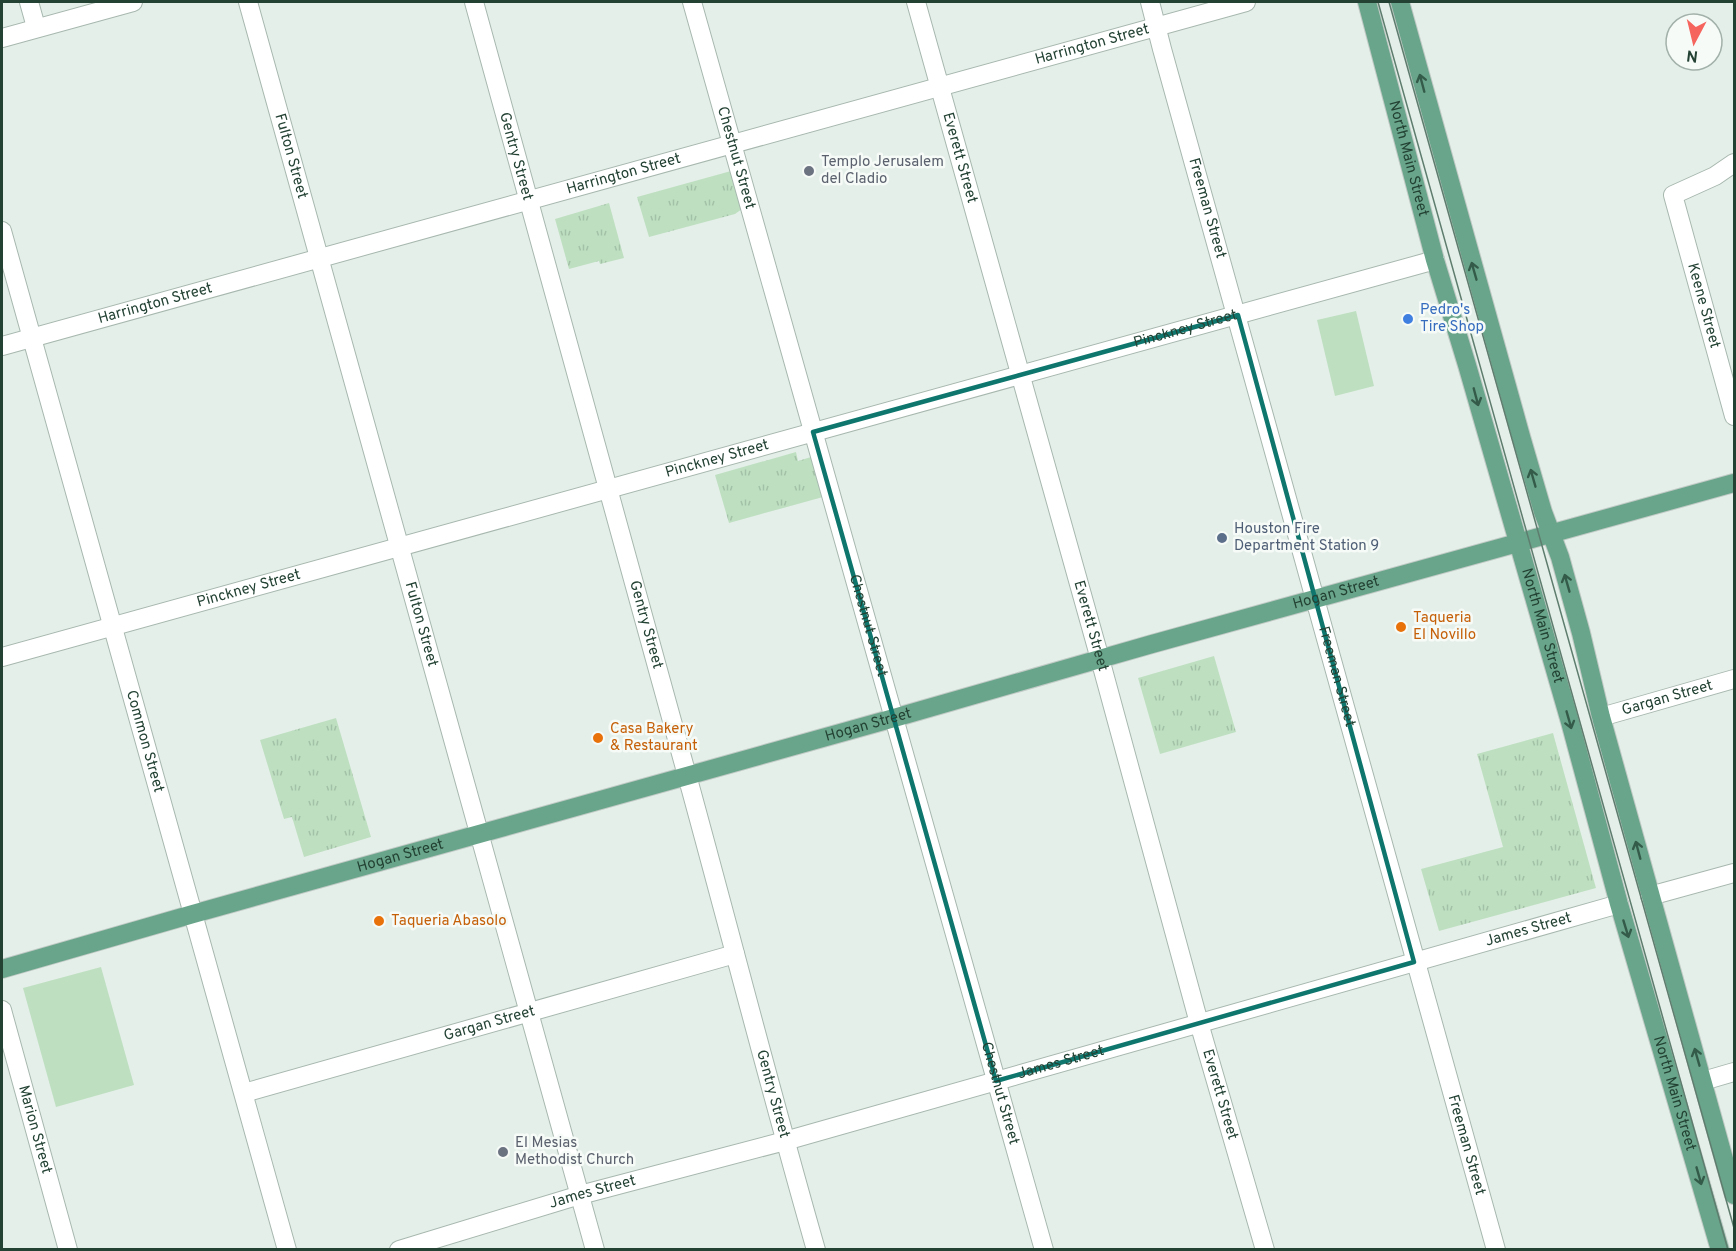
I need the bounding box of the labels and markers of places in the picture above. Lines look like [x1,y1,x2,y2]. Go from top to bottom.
place label: Templo Jerusalem del Cladio [821,153,944,189]
marker: Templo Jerusalem del Cladio [802,164,816,178]
place label: Pedro's Tire Shop [1420,301,1484,337]
marker: Pedro's Tire Shop [1401,312,1415,326]
place label: Houston Fire Department Station 9 [1234,520,1379,556]
marker: Houston Fire Department Station 9 [1215,531,1229,545]
place label: Taqueria El Novillo [1413,609,1476,645]
marker: Taqueria El Novillo [1394,620,1408,634]
place label: Casa Bakery & Restaurant [610,720,698,756]
marker: Casa Bakery & Restaurant [591,731,605,745]
place label: Taqueria Abasolo [391,912,507,931]
marker: Taqueria Abasolo [372,914,386,928]
place label: El Mesias Methodist Church [515,1134,634,1170]
marker: El Mesias Methodist Church [496,1145,510,1159]

